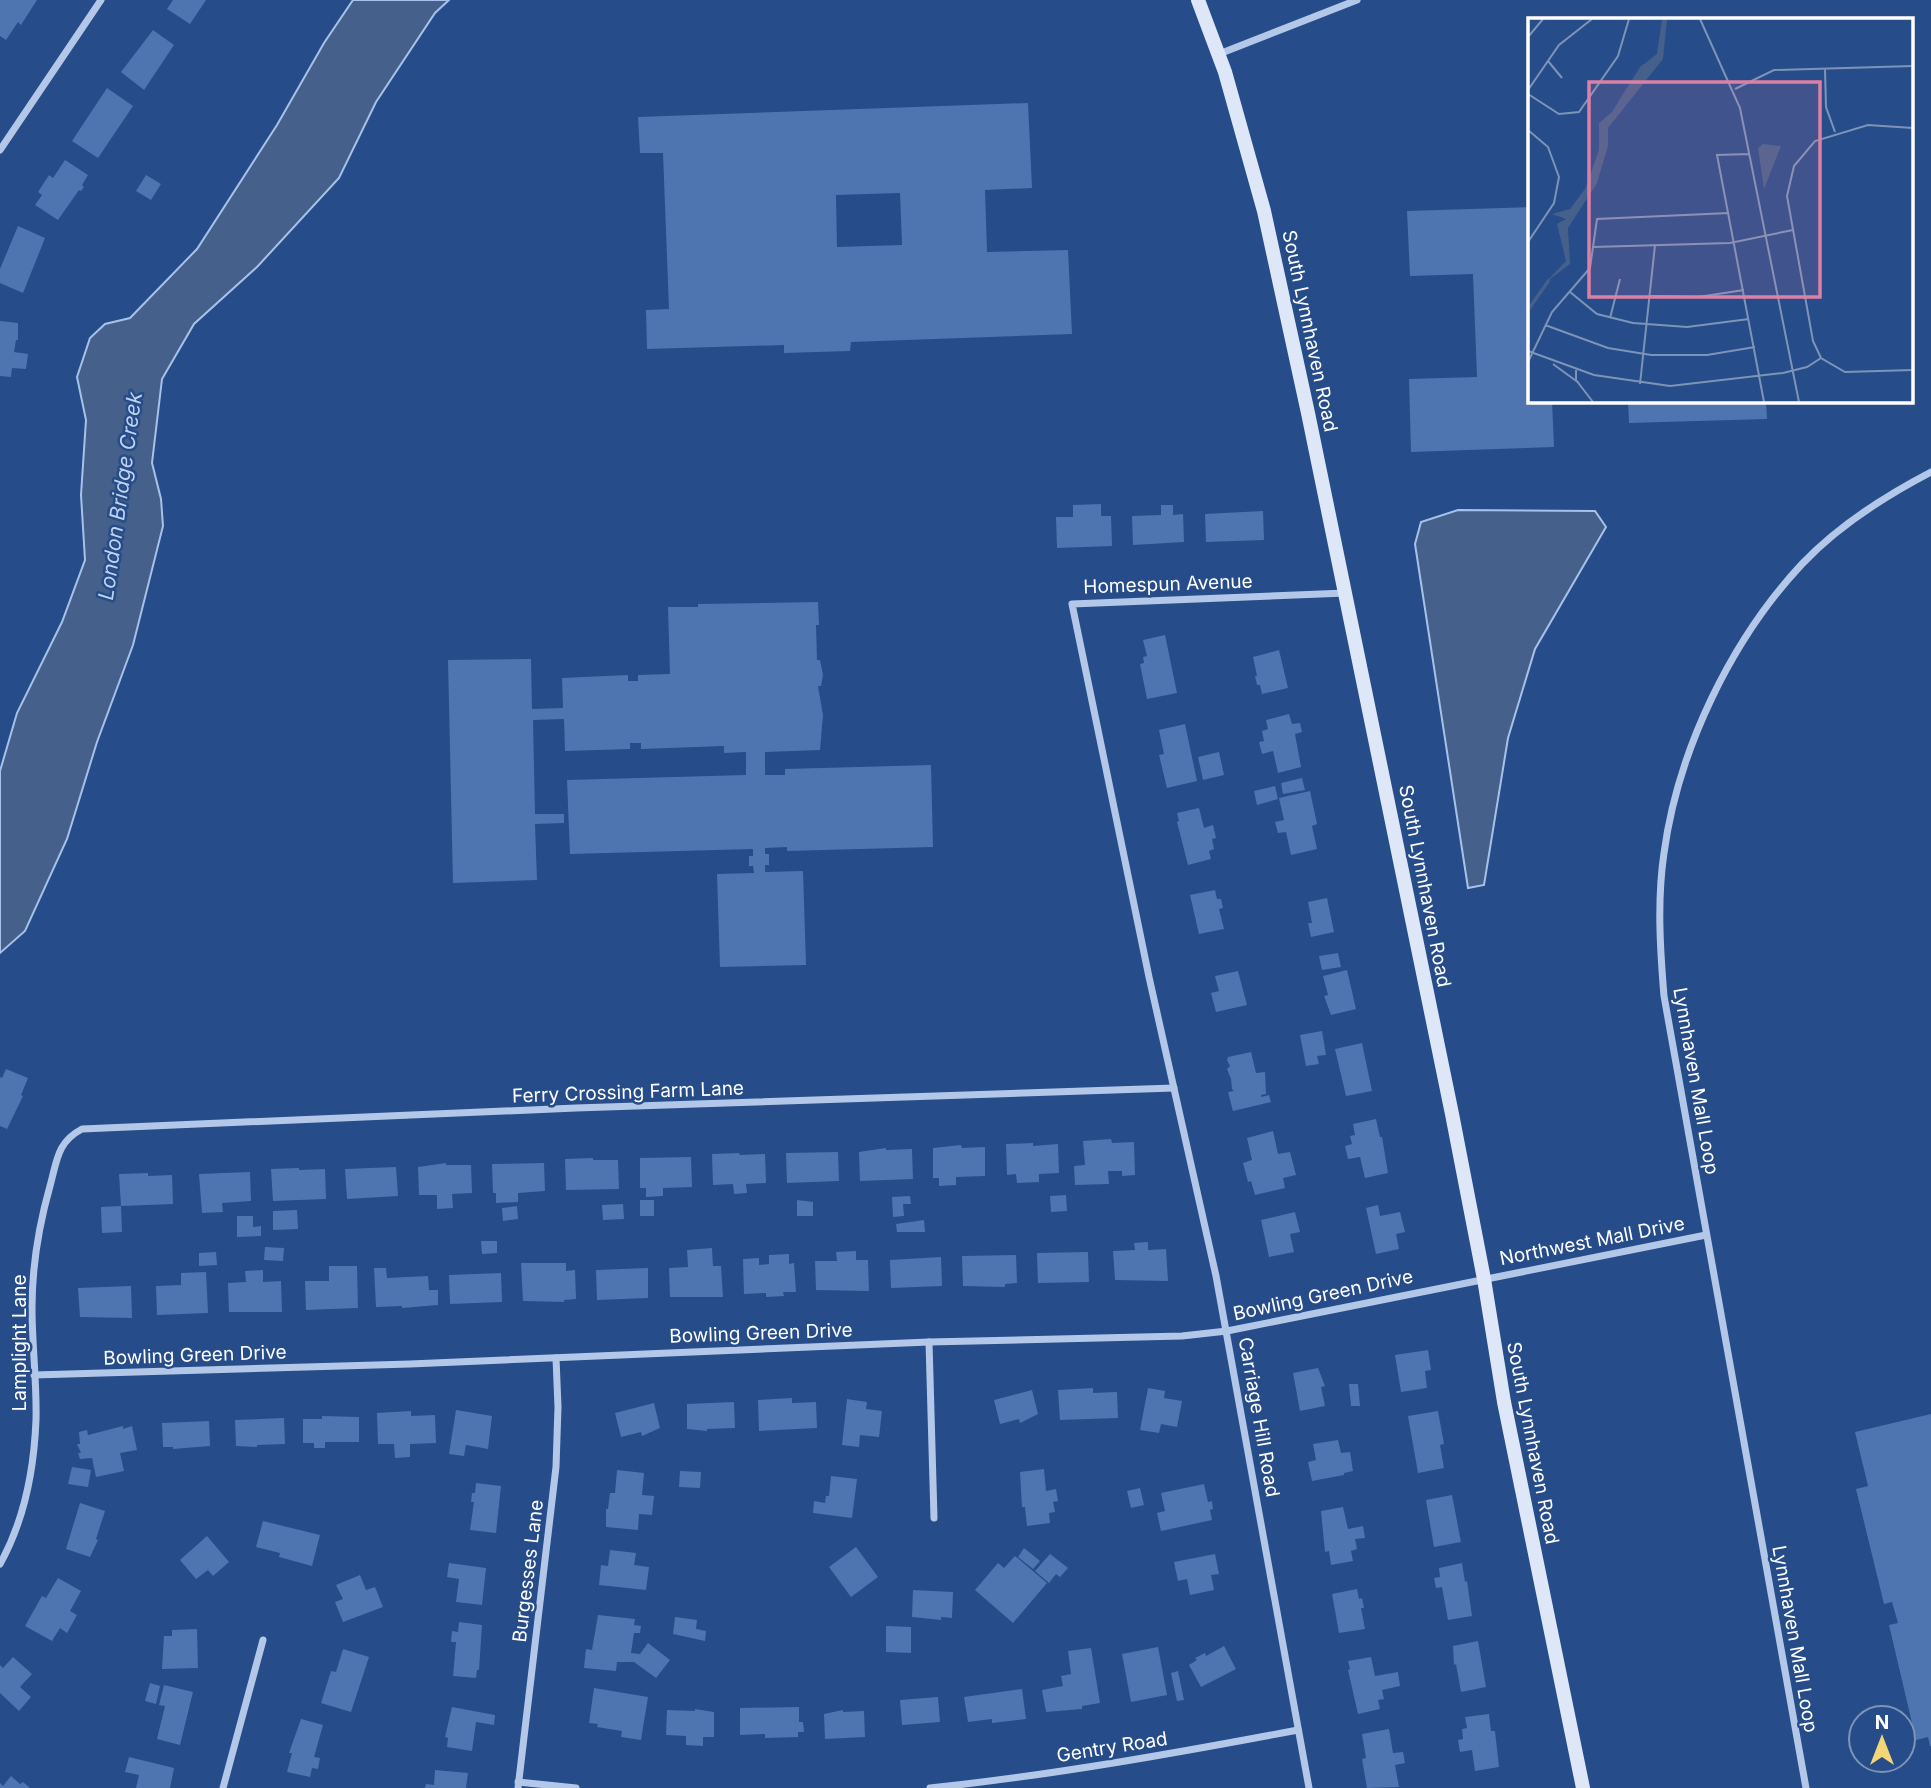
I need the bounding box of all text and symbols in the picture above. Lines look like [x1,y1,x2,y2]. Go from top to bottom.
inset map [1528,18,1913,402]
street label: South Lynnhaven Road [1277,228,1343,434]
water label: London Bridge Creek [93,390,147,602]
street label: Homespun Avenue [1083,570,1253,598]
street label: South Lynnhaven Road [1394,783,1456,989]
street label: Lynnhaven Mall Loop [1668,986,1724,1176]
street label: Ferry Crossing Farm Lane [512,1076,744,1108]
street label: Northwest Mall Drive [1498,1212,1686,1270]
street label: Bowling Green Drive [1231,1265,1415,1325]
street label: Lamplight Lane [8,1274,31,1412]
street label: Bowling Green Drive [669,1318,853,1348]
street label: Carriage Hill Road [1234,1335,1284,1499]
street label: Bowling Green Drive [103,1340,287,1370]
street label: South Lynnhaven Road [1502,1340,1564,1546]
street label: Burgesses Lane [508,1498,548,1644]
street label: Lynnhaven Mall Loop [1767,1544,1823,1734]
north arrow [1847,1704,1917,1774]
text: N [1875,1711,1889,1734]
street label: Gentry Road [1055,1727,1169,1767]

